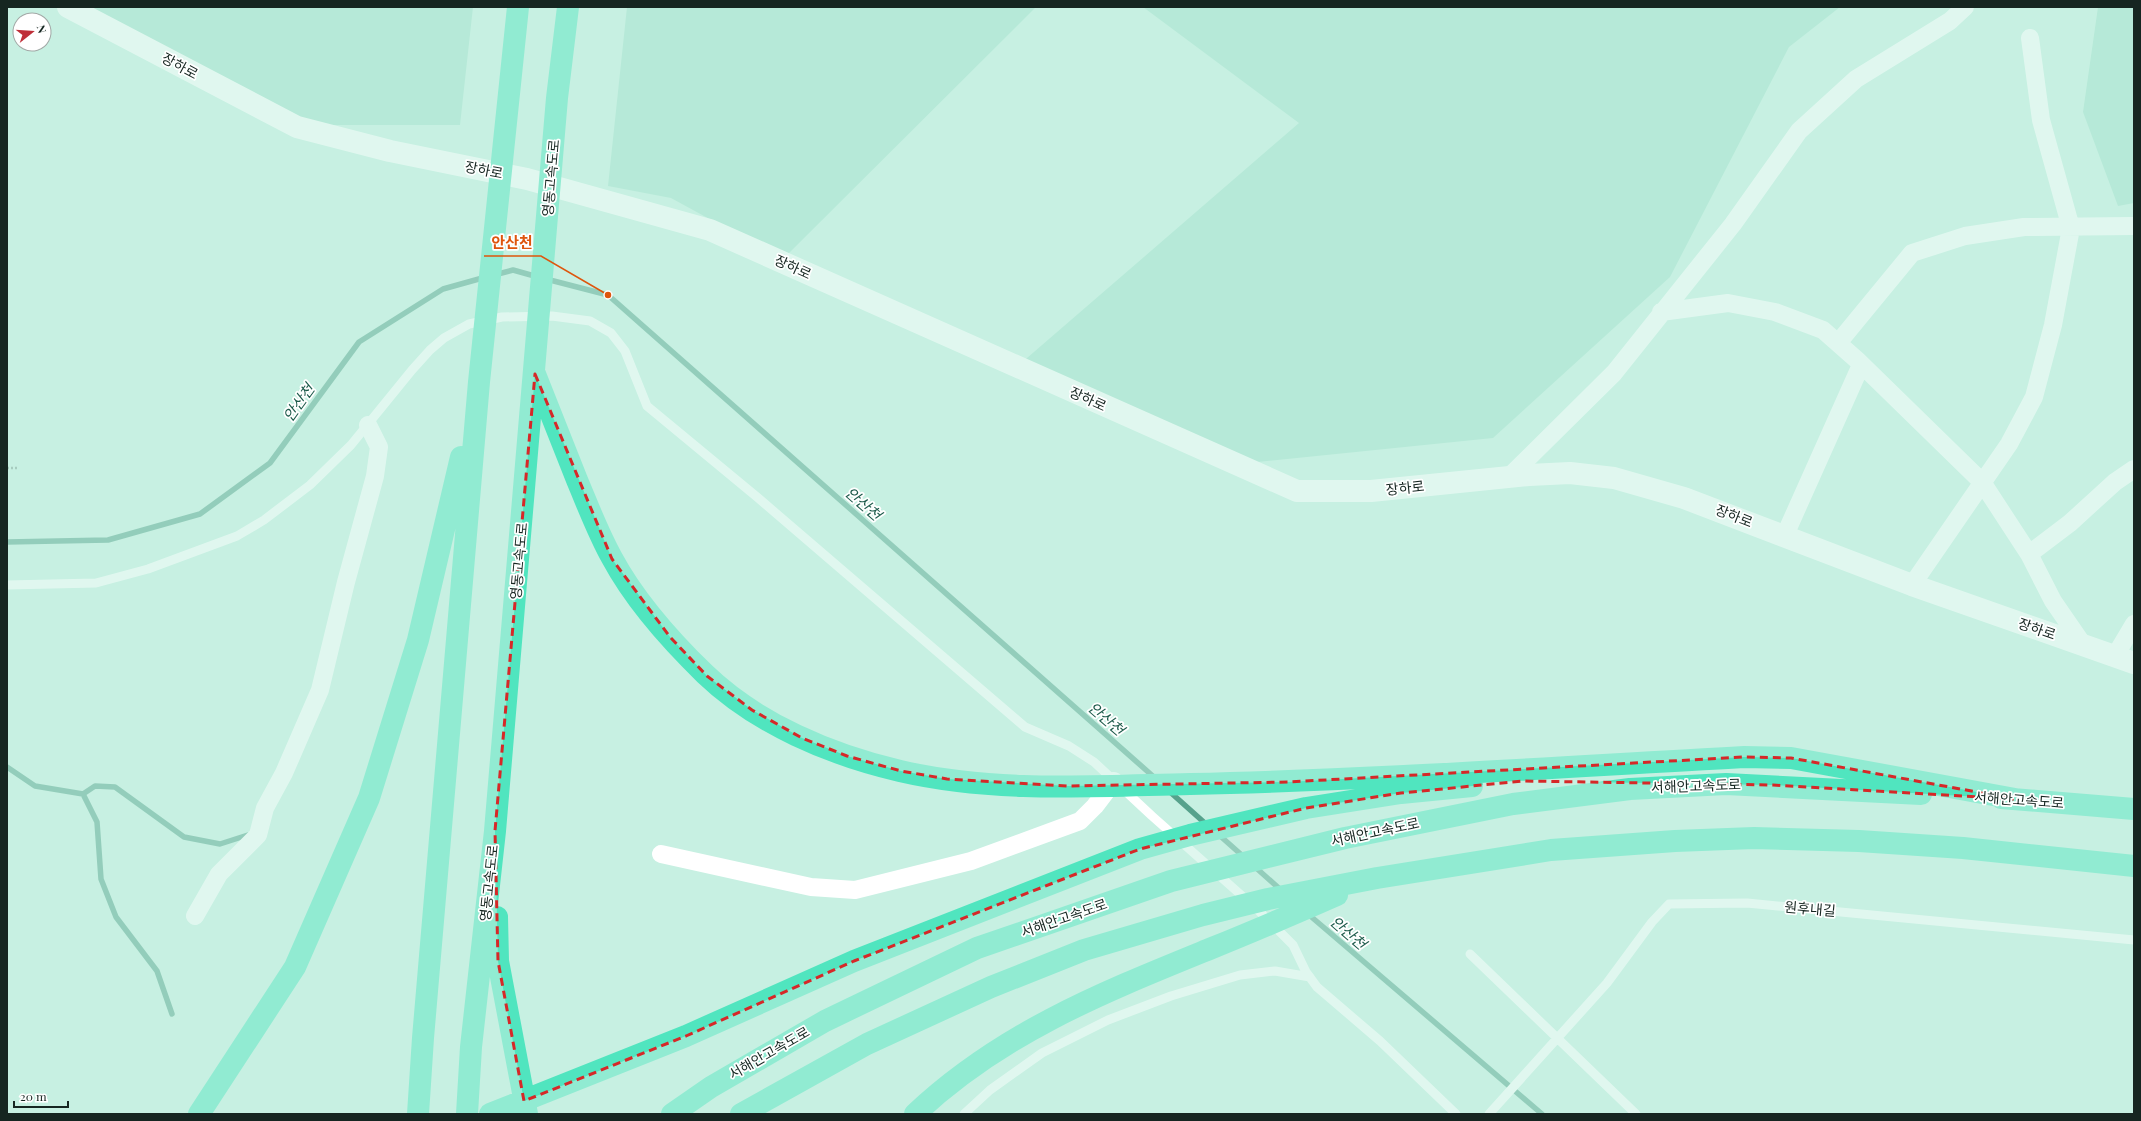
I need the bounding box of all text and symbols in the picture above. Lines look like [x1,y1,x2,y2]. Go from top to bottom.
north arrow [12,12,52,52]
text: N [34,23,50,35]
street label: 장하로 [159,48,202,83]
street label: 영동고속도로 [538,139,563,217]
street label: 장하로 [463,156,505,183]
callout: 안산천 [484,229,541,256]
text: 안산천 [491,232,533,252]
street label: 장하로 [772,250,815,283]
water label: 안산천 [278,378,320,425]
street label: 장하로 [1067,382,1110,415]
street label: 장하로 [1385,476,1425,499]
water label: 안산천 [841,482,887,526]
street label: 장하로 [1713,500,1756,531]
street label: 영동고속도로 [506,522,531,600]
street label: 장하로 [2016,613,2059,644]
water label: 안산천 [1084,697,1130,741]
street label: 서해안고속도로 [1651,774,1741,797]
street label: 서해안고속도로 [1973,787,2065,812]
street label: 서해안고속도로 [1329,813,1421,850]
street label: 영동고속도로 [475,843,502,922]
street label: 서해안고속도로 [1018,894,1110,941]
street label: 원후내길 [1784,897,1837,920]
water label: 안산천 [1326,911,1372,955]
street label: 서해안고속도로 [725,1022,813,1083]
scale bar [14,1083,68,1109]
text: 20 m [20,1088,47,1104]

